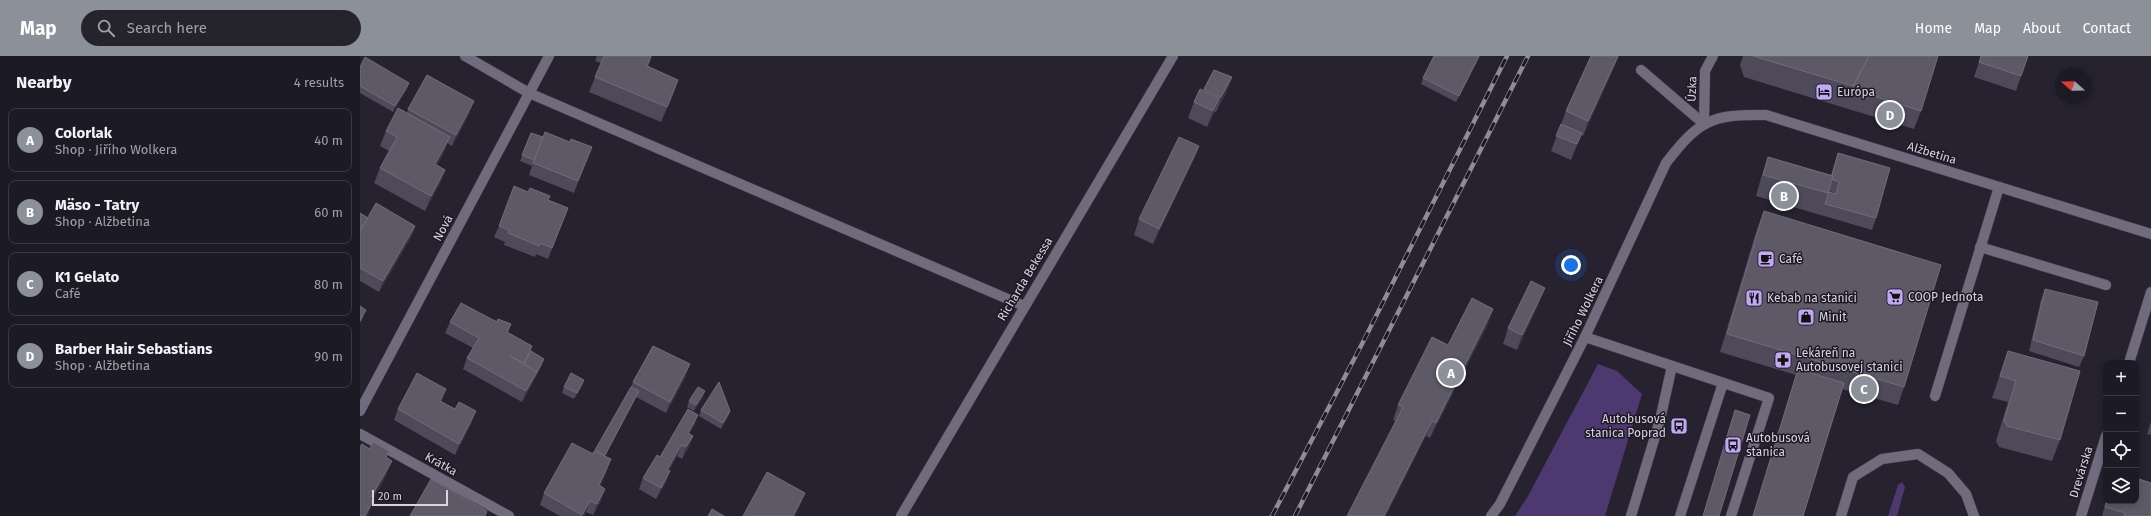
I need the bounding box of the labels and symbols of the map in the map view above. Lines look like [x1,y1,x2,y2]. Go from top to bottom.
north arrow [2055,68,2091,104]
street label: Úzka [1684,76,1699,102]
hotel icon: Európa [1814,82,1834,102]
place label: Európa [1837,85,1875,99]
pin: D [1877,100,1903,130]
street label: Alžbetina [1906,139,1958,167]
pin: B [1771,181,1797,211]
street label: Nová [430,213,456,243]
street label: Richarda Bekessa [995,235,1055,323]
cafe icon: Café [1756,249,1776,269]
place label: Café [1779,252,1803,266]
your location [1561,255,1581,275]
street label: Jiřího Wolkera [1560,274,1606,348]
supermarket icon: COOP Jednota [1885,287,1905,307]
restaurant icon: Kebab na stanici [1744,288,1764,308]
place label: COOP Jednota [1908,290,1983,304]
place label: Kebab na stanici [1767,291,1857,305]
shop icon: Minit [1796,307,1816,327]
place label: Minit [1819,310,1847,324]
place label: Lekáreň na Autobusovej stanici [1796,346,1903,374]
pharmacy icon: Lekáreň na Autobusovej stanici [1773,350,1793,370]
pin: A [1438,358,1464,388]
pin: C [1851,374,1877,404]
place label: Autobusová stanica Poprad [1585,412,1666,440]
bus stop icon: Autobusová stanica Poprad [1669,416,1689,436]
place label: Autobusová stanica [1746,431,1810,459]
bus stop icon: Autobusová stanica [1723,435,1743,455]
street label: Drevárska [2067,444,2095,500]
street label: Krátka [422,449,460,479]
scale bar [372,488,448,507]

